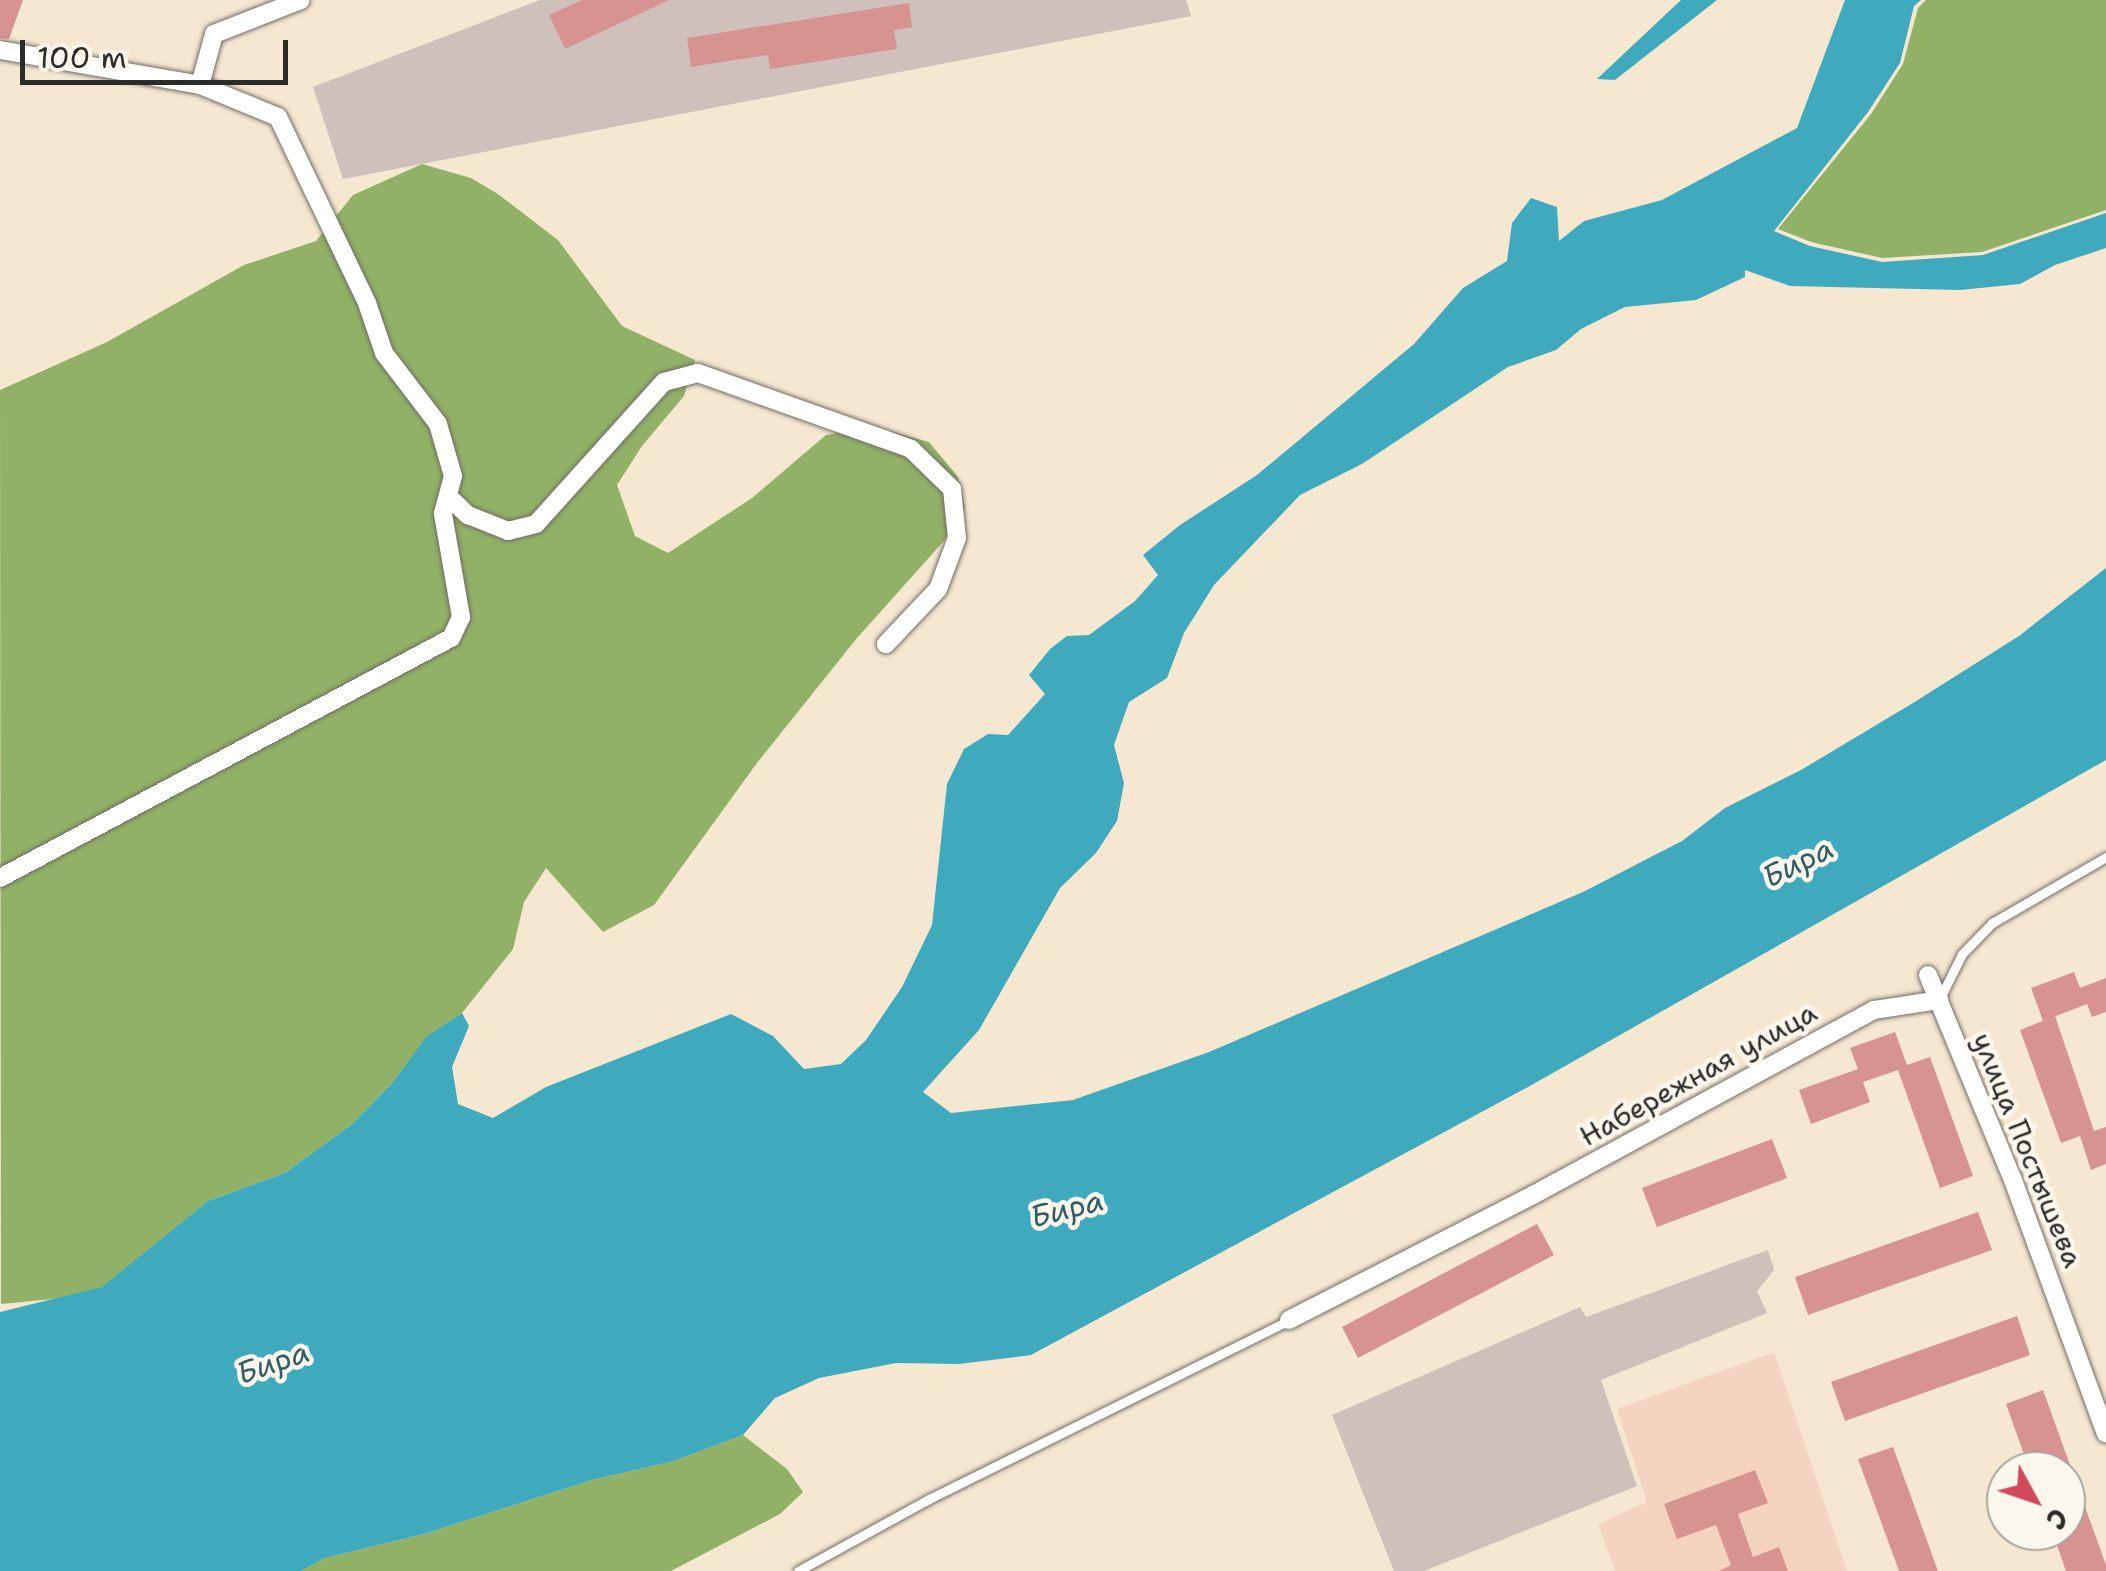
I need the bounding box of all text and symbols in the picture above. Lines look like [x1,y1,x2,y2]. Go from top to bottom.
scale bar [25,20,292,82]
text: 100 m [37,37,127,78]
water label: Бира [1757,831,1839,895]
street label: Набережная улица [1574,995,1822,1153]
street label: улица Постышева [1966,1028,2090,1272]
water label: Бира [1027,1183,1107,1235]
water label: Бира [232,1334,314,1392]
north arrow [1986,1451,2086,1551]
text: С [2037,1500,2078,1538]

